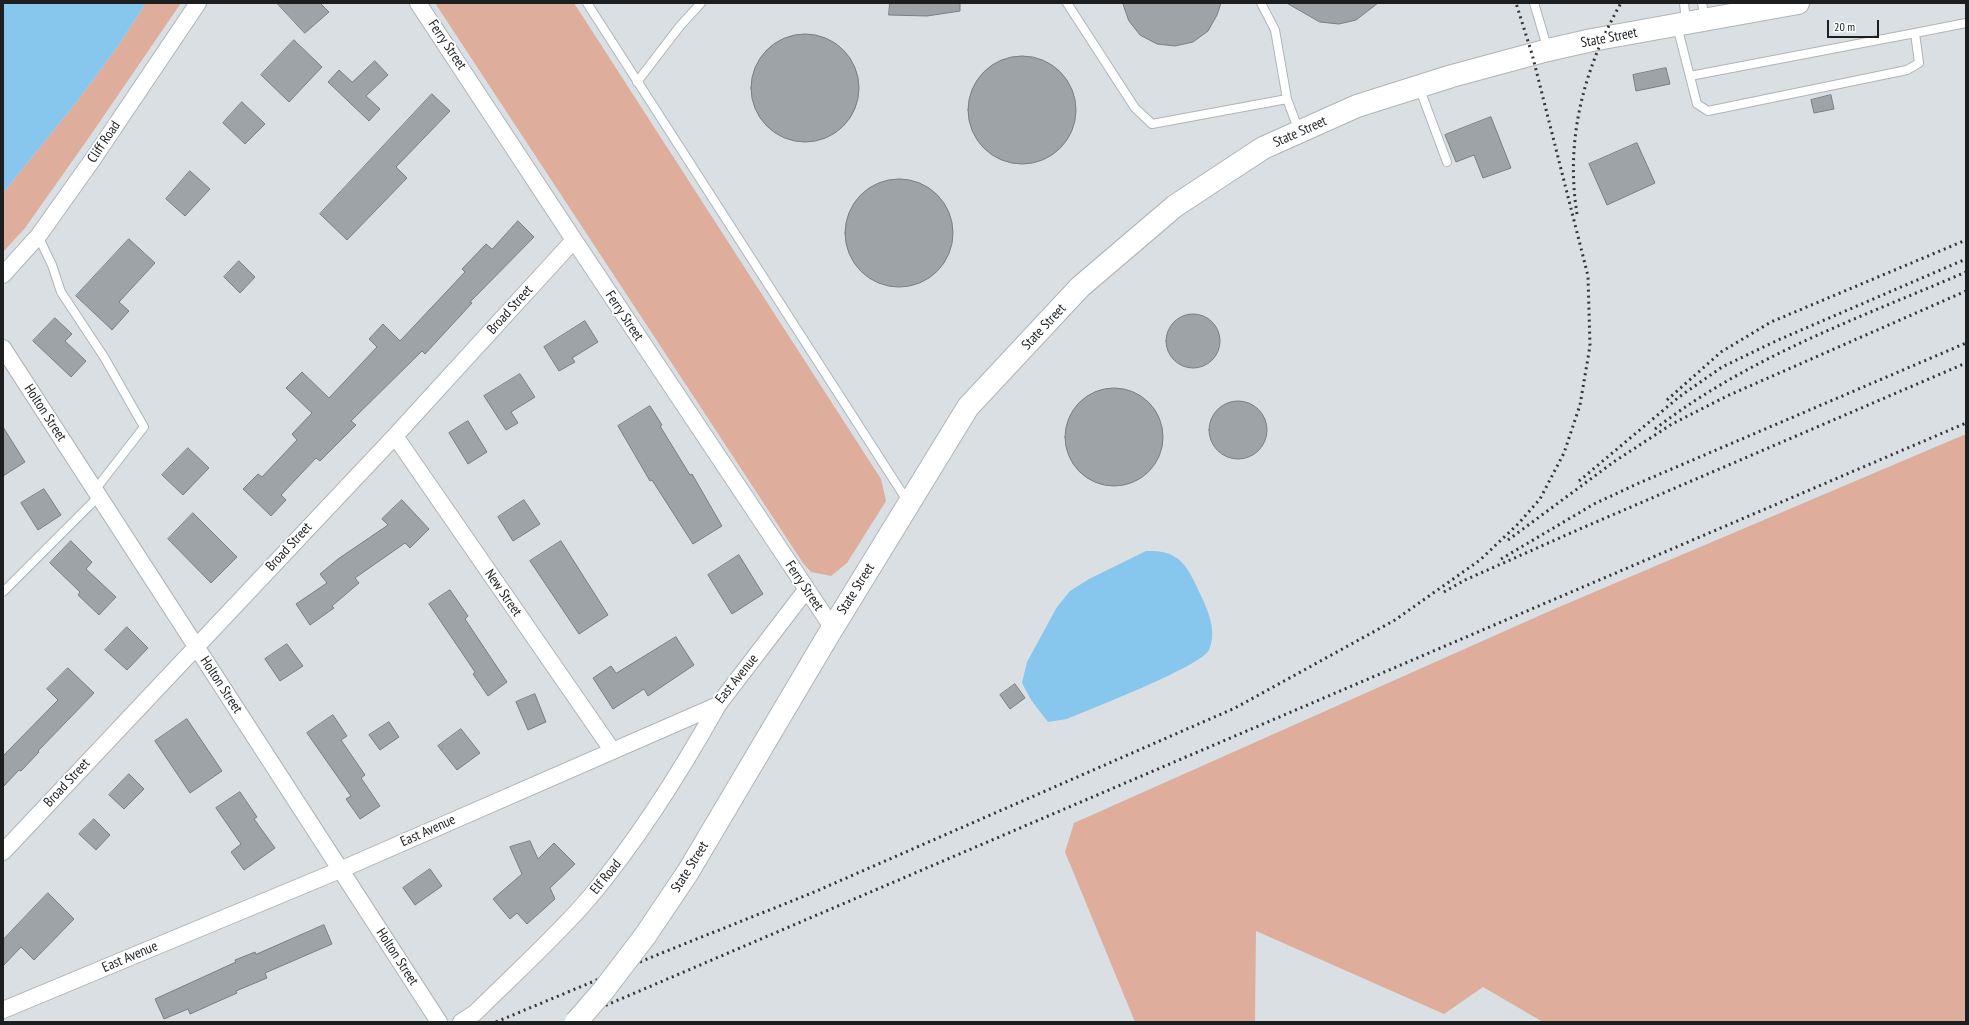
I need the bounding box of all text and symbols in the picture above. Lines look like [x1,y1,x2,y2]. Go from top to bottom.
scale bar [1829,12,1881,38]
street label: Ferry Street [424,17,470,73]
text: 20 m [1834,19,1855,34]
street label: State Street [1579,24,1639,52]
street label: State Street [1271,113,1329,151]
street label: Cliff Road [84,118,124,166]
street label: Broad Street [484,282,536,338]
street label: Ferry Street [601,288,647,344]
street label: State Street [1018,300,1070,354]
street label: Holton Street [20,381,70,445]
street label: Broad Street [262,519,316,575]
street label: Ferry Street [781,558,827,614]
street label: State Street [834,560,878,618]
street label: New Street [481,566,525,620]
street label: East Avenue [712,651,762,707]
street label: Holton Street [196,653,246,717]
street label: Broad Street [40,755,94,811]
street label: East Avenue [398,811,458,851]
street label: State Street [668,838,712,896]
street label: Elf Road [587,856,625,898]
street label: Holton Street [372,925,422,989]
street label: East Avenue [100,938,160,976]

